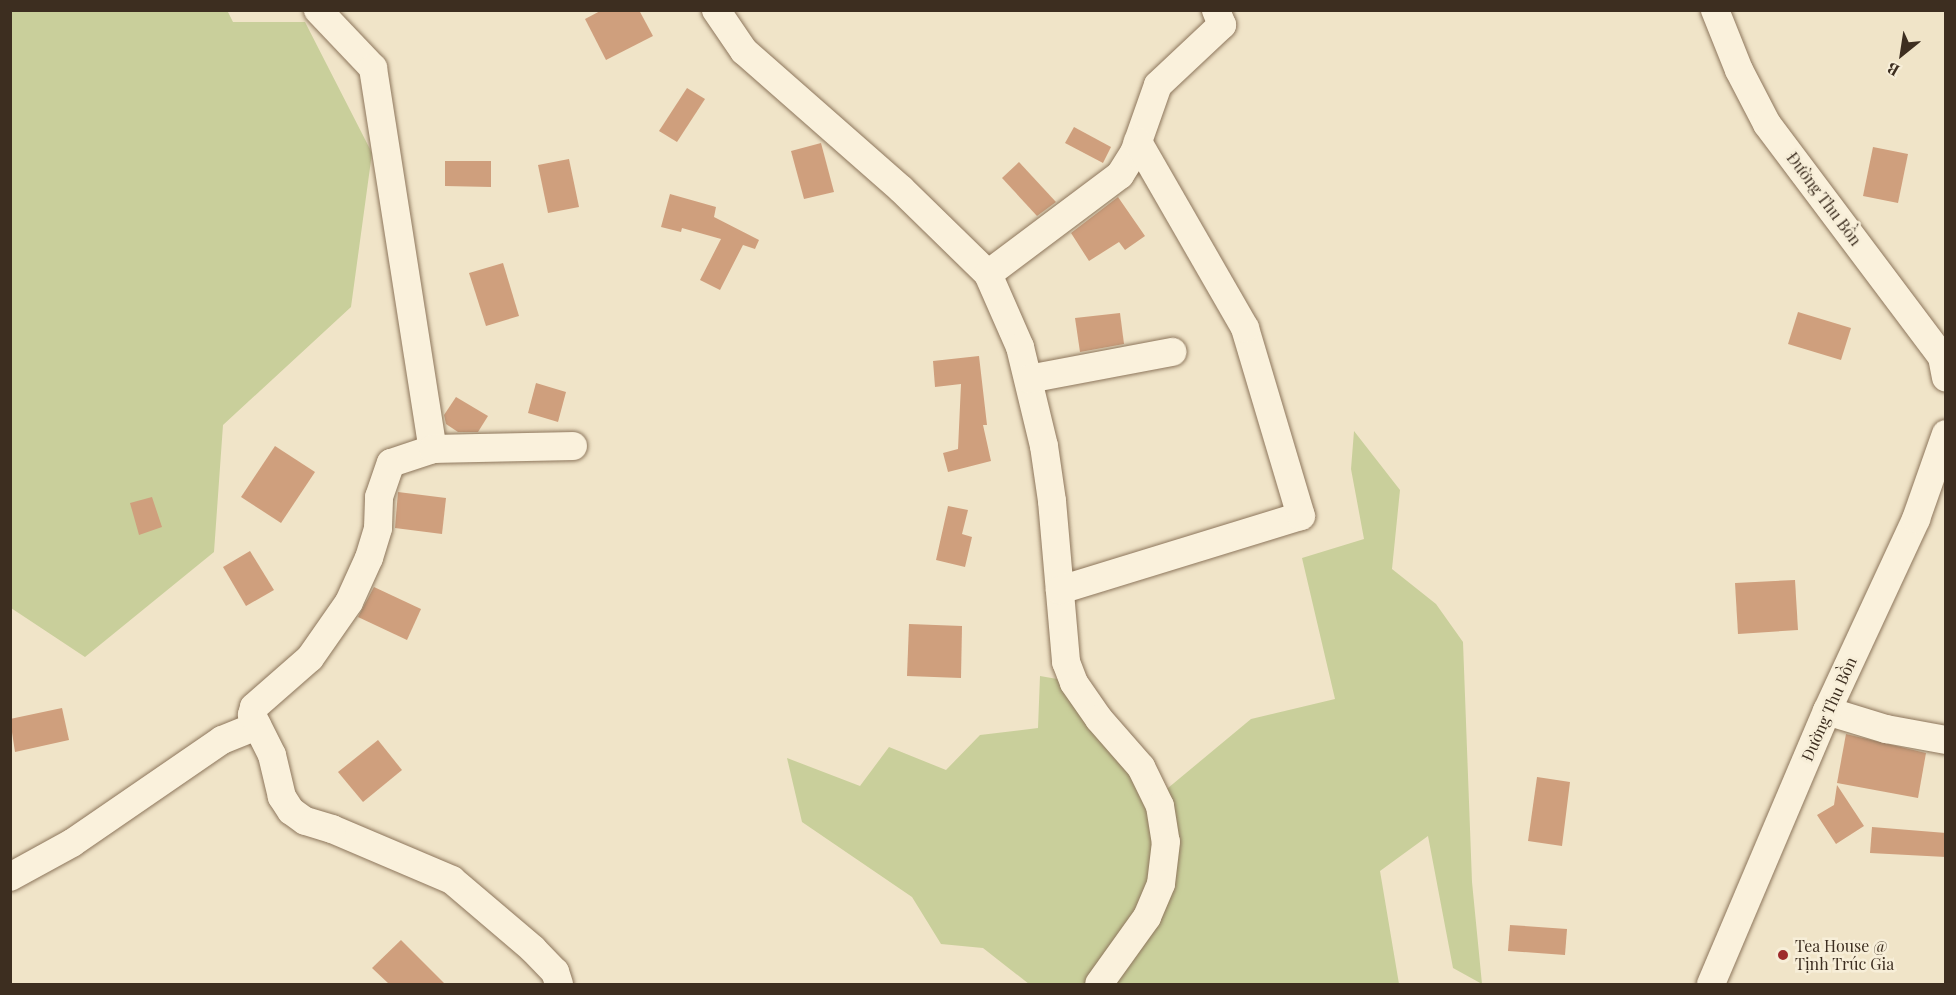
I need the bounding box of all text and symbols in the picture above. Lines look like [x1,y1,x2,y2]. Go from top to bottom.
north arrow [1872,24,1932,84]
text: B [1883,58,1903,82]
street label: Đường Thu Bồn [1783,148,1865,250]
street label: Đường Thu Bồn [1797,654,1861,764]
place label: Tea House @ Tịnh Trúc Gia [1795,936,1895,974]
marker: Tea House @ Tịnh Trúc Gia [1776,948,1790,962]

